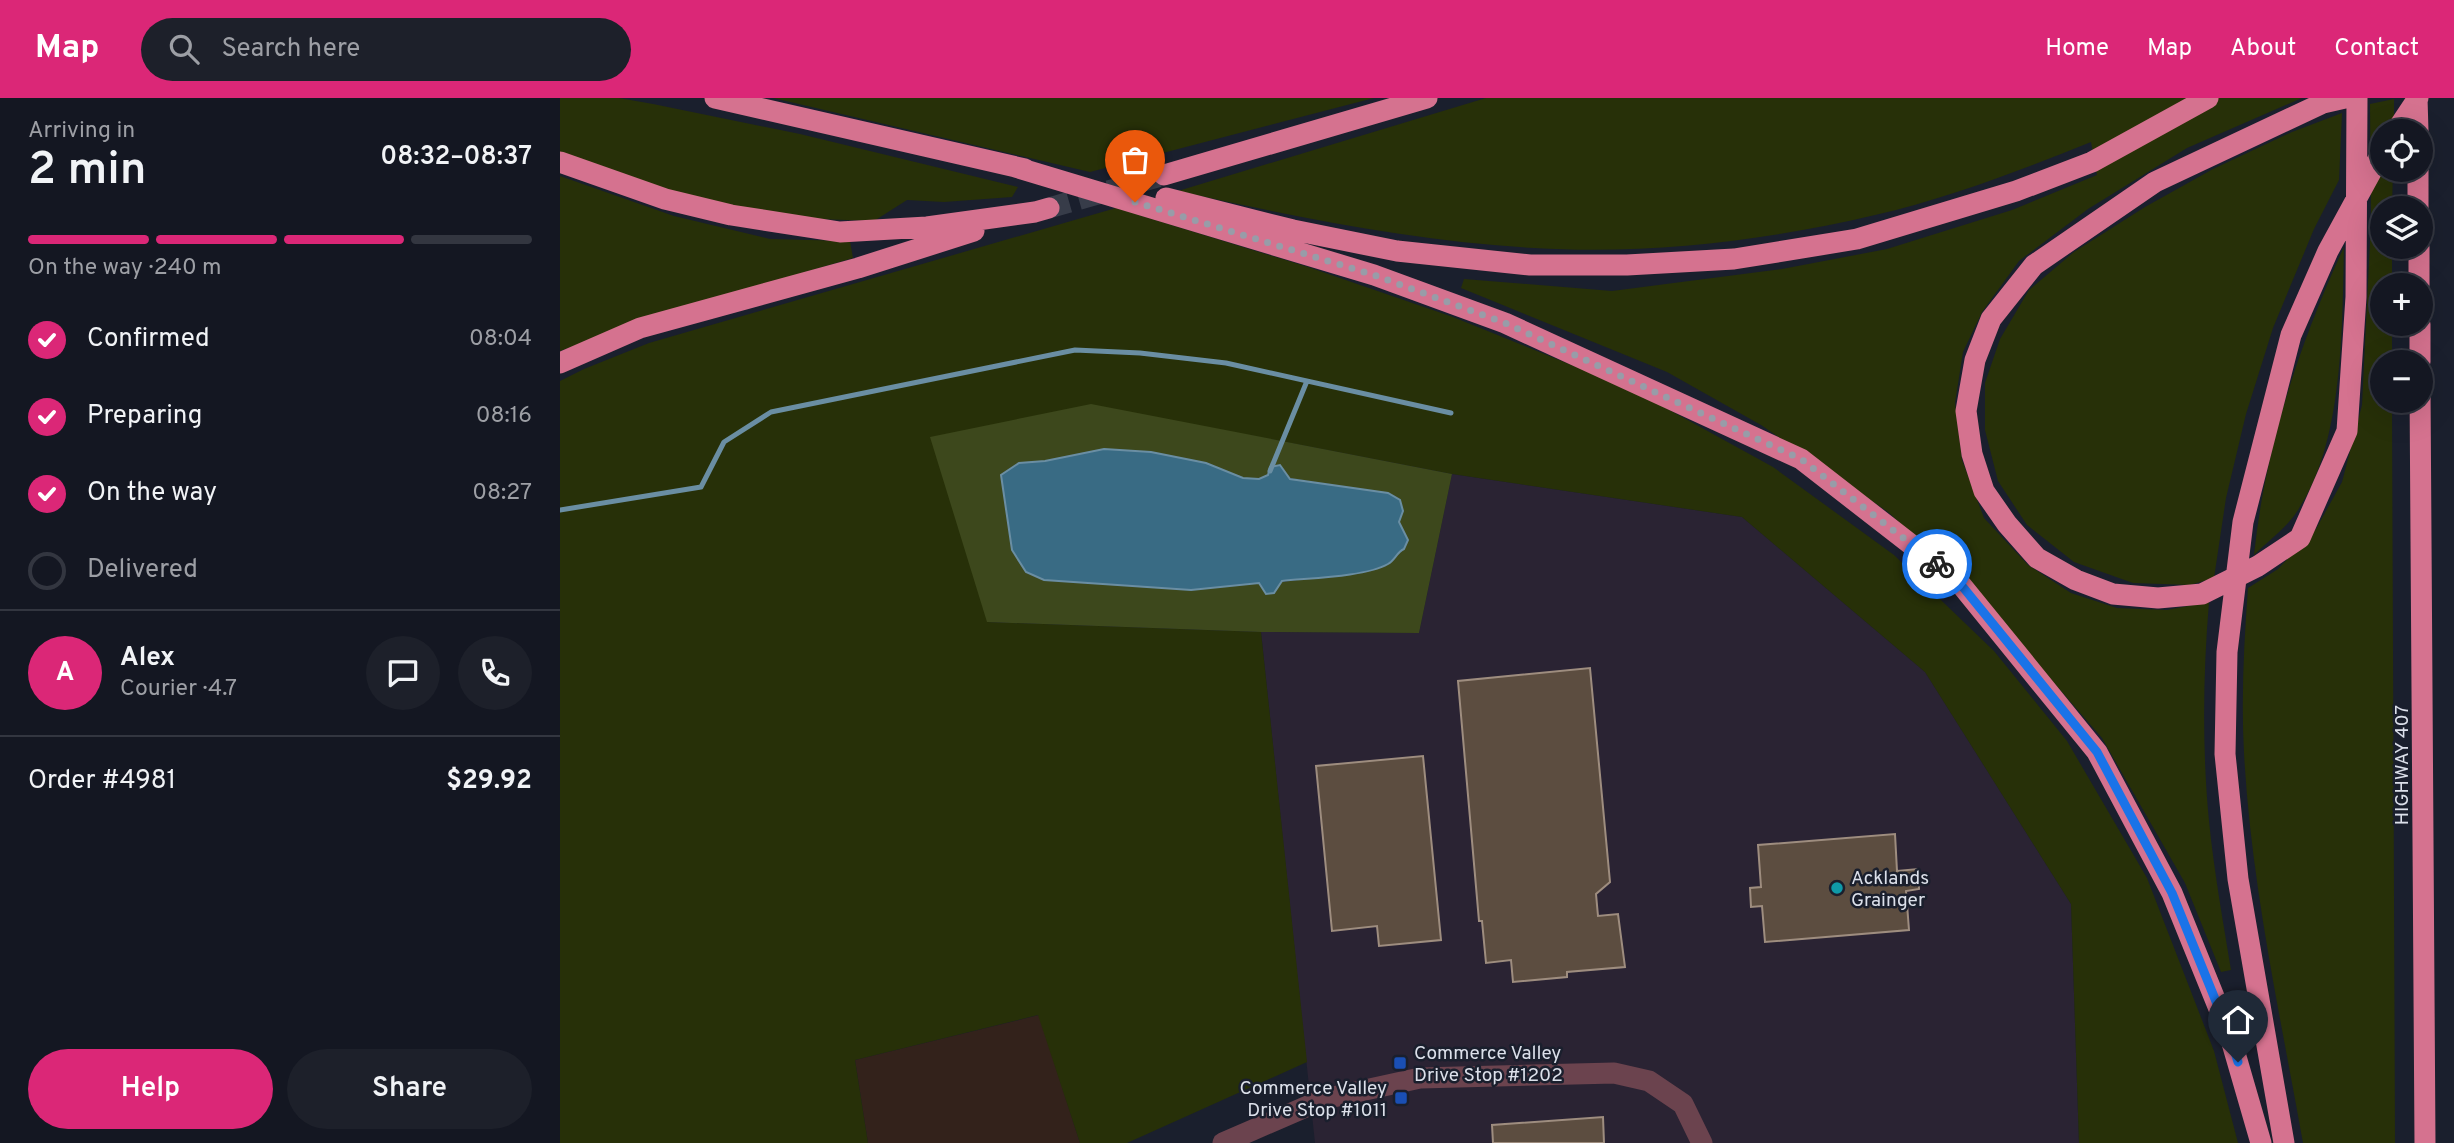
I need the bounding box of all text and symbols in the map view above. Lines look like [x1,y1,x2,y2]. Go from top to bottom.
search box [141,18,631,81]
text: Map [35,28,99,70]
icon: search [165,30,203,68]
text: Search here [221,33,360,66]
text: Home [2045,34,2109,64]
text: Map [2147,34,2192,64]
text: About [2230,34,2296,64]
text: Contact [2334,34,2419,64]
text: Arriving in [28,117,135,146]
map controls [2370,119,2433,413]
button: locate [2370,119,2433,182]
pin [1105,130,1165,202]
text: 08:32–08:37 [380,141,532,174]
icon: bag [1116,141,1154,179]
text: 2 min [28,142,147,201]
button: layers [2370,196,2433,259]
text: On the way · 240 m [28,254,222,283]
button: + [2370,273,2433,336]
icon: check [28,321,66,359]
text: Confirmed [87,323,210,356]
text: 08:04 [469,325,532,354]
button: − [2370,350,2433,413]
icon: check [28,398,66,436]
text: Preparing [87,400,202,433]
text: 08:16 [476,402,532,431]
icon: check [28,475,66,513]
text: On the way [87,477,217,510]
text: 08:27 [472,479,532,508]
courier [1902,529,1972,599]
icon: bike [1918,545,1956,583]
text: Delivered [87,554,198,587]
button: chat [366,636,440,710]
button: phone [458,636,532,710]
text: Alex [120,642,175,675]
text: A [56,657,74,690]
text: Courier · 4.7 [120,675,237,704]
street label: HIGHWAY 407 [2391,705,2415,825]
text: Order #4981 [28,765,176,798]
text: $29.92 [446,765,532,798]
place label: Acklands Grainger [1851,867,1929,913]
marker: Acklands Grainger [1829,880,1845,896]
pin [2208,990,2268,1062]
icon: home [2219,1001,2257,1039]
place label: Commerce Valley Drive Stop #1202 [1414,1042,1563,1088]
button: Help [28,1049,273,1129]
button: Share [287,1049,532,1129]
marker: Commerce Valley Drive Stop #1202 [1392,1055,1408,1071]
place label: Commerce Valley Drive Stop #1011 [1240,1077,1387,1123]
marker: Commerce Valley Drive Stop #1011 [1393,1090,1409,1106]

